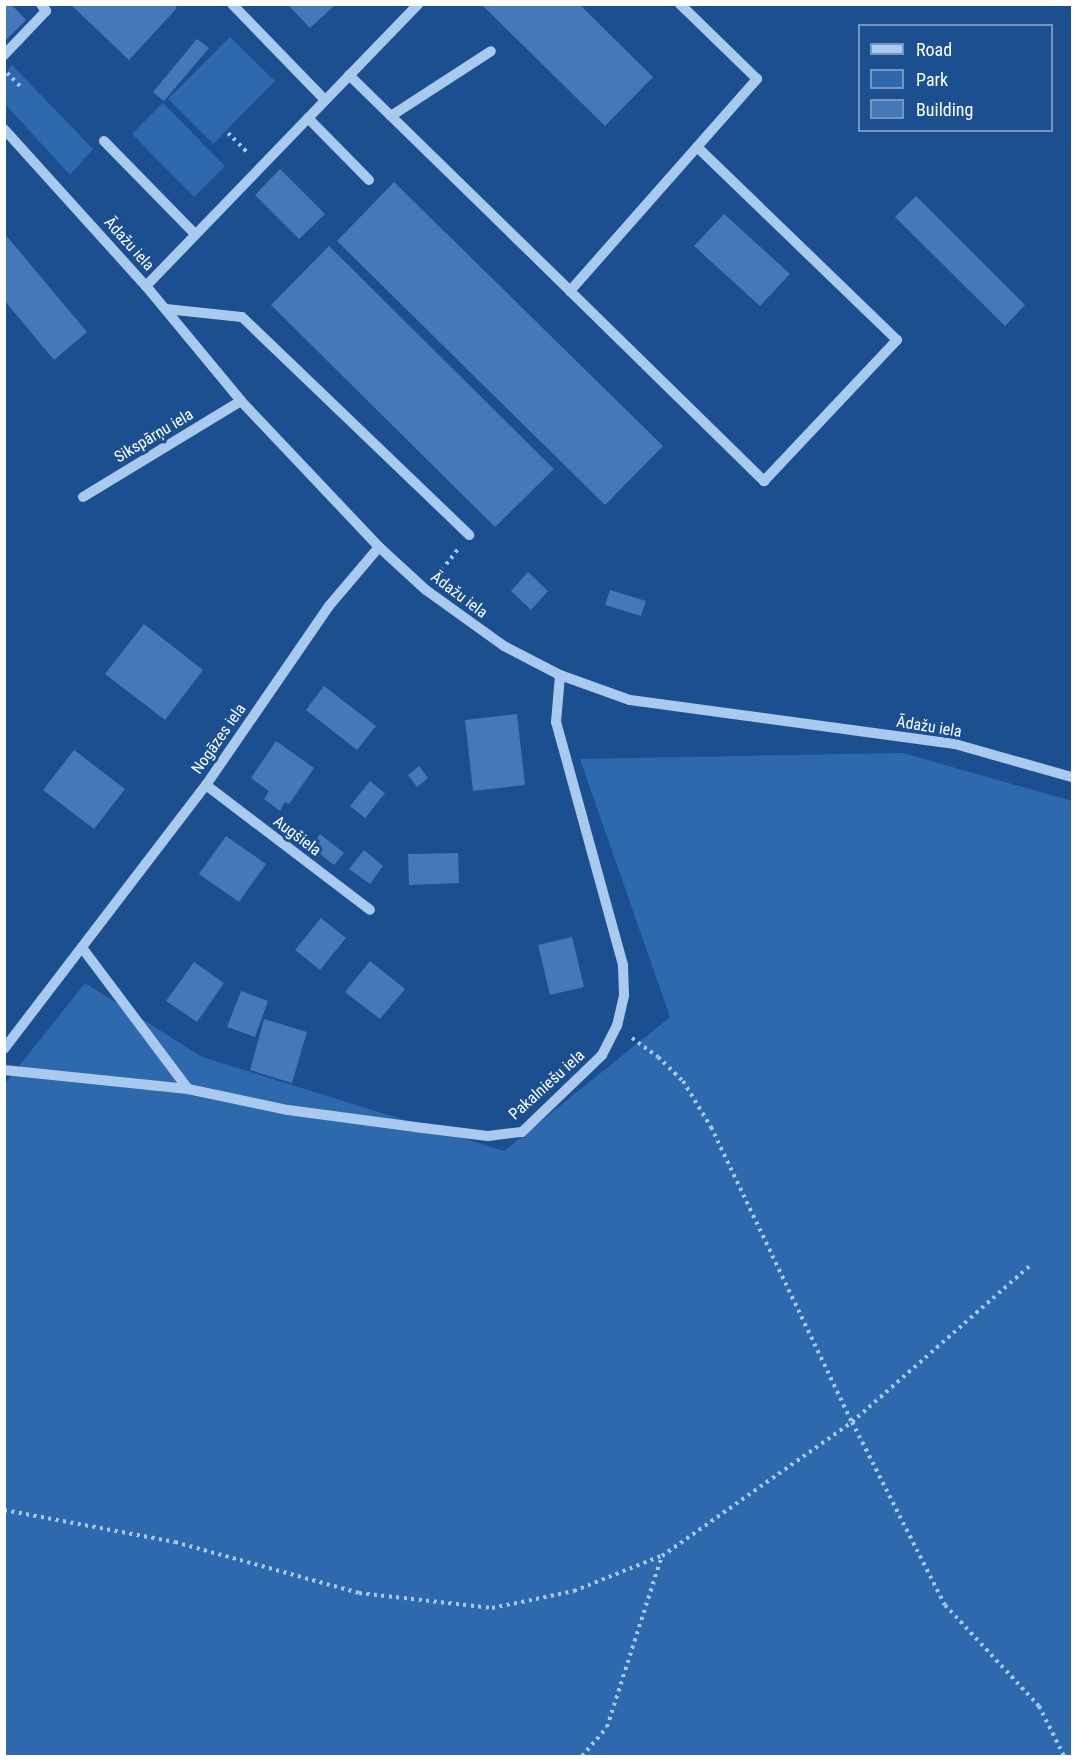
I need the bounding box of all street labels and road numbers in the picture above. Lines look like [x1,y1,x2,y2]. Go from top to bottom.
street label: Ādažu iela [100,213,158,275]
street label: Sikspārņu iela [111,405,197,467]
street label: Ādažu iela [427,568,491,622]
street label: Nogāzes iela [188,700,250,778]
street label: Ādažu iela [895,712,963,742]
street label: Augšiela [269,812,325,860]
street label: Pakalniešu iela [505,1046,589,1124]

